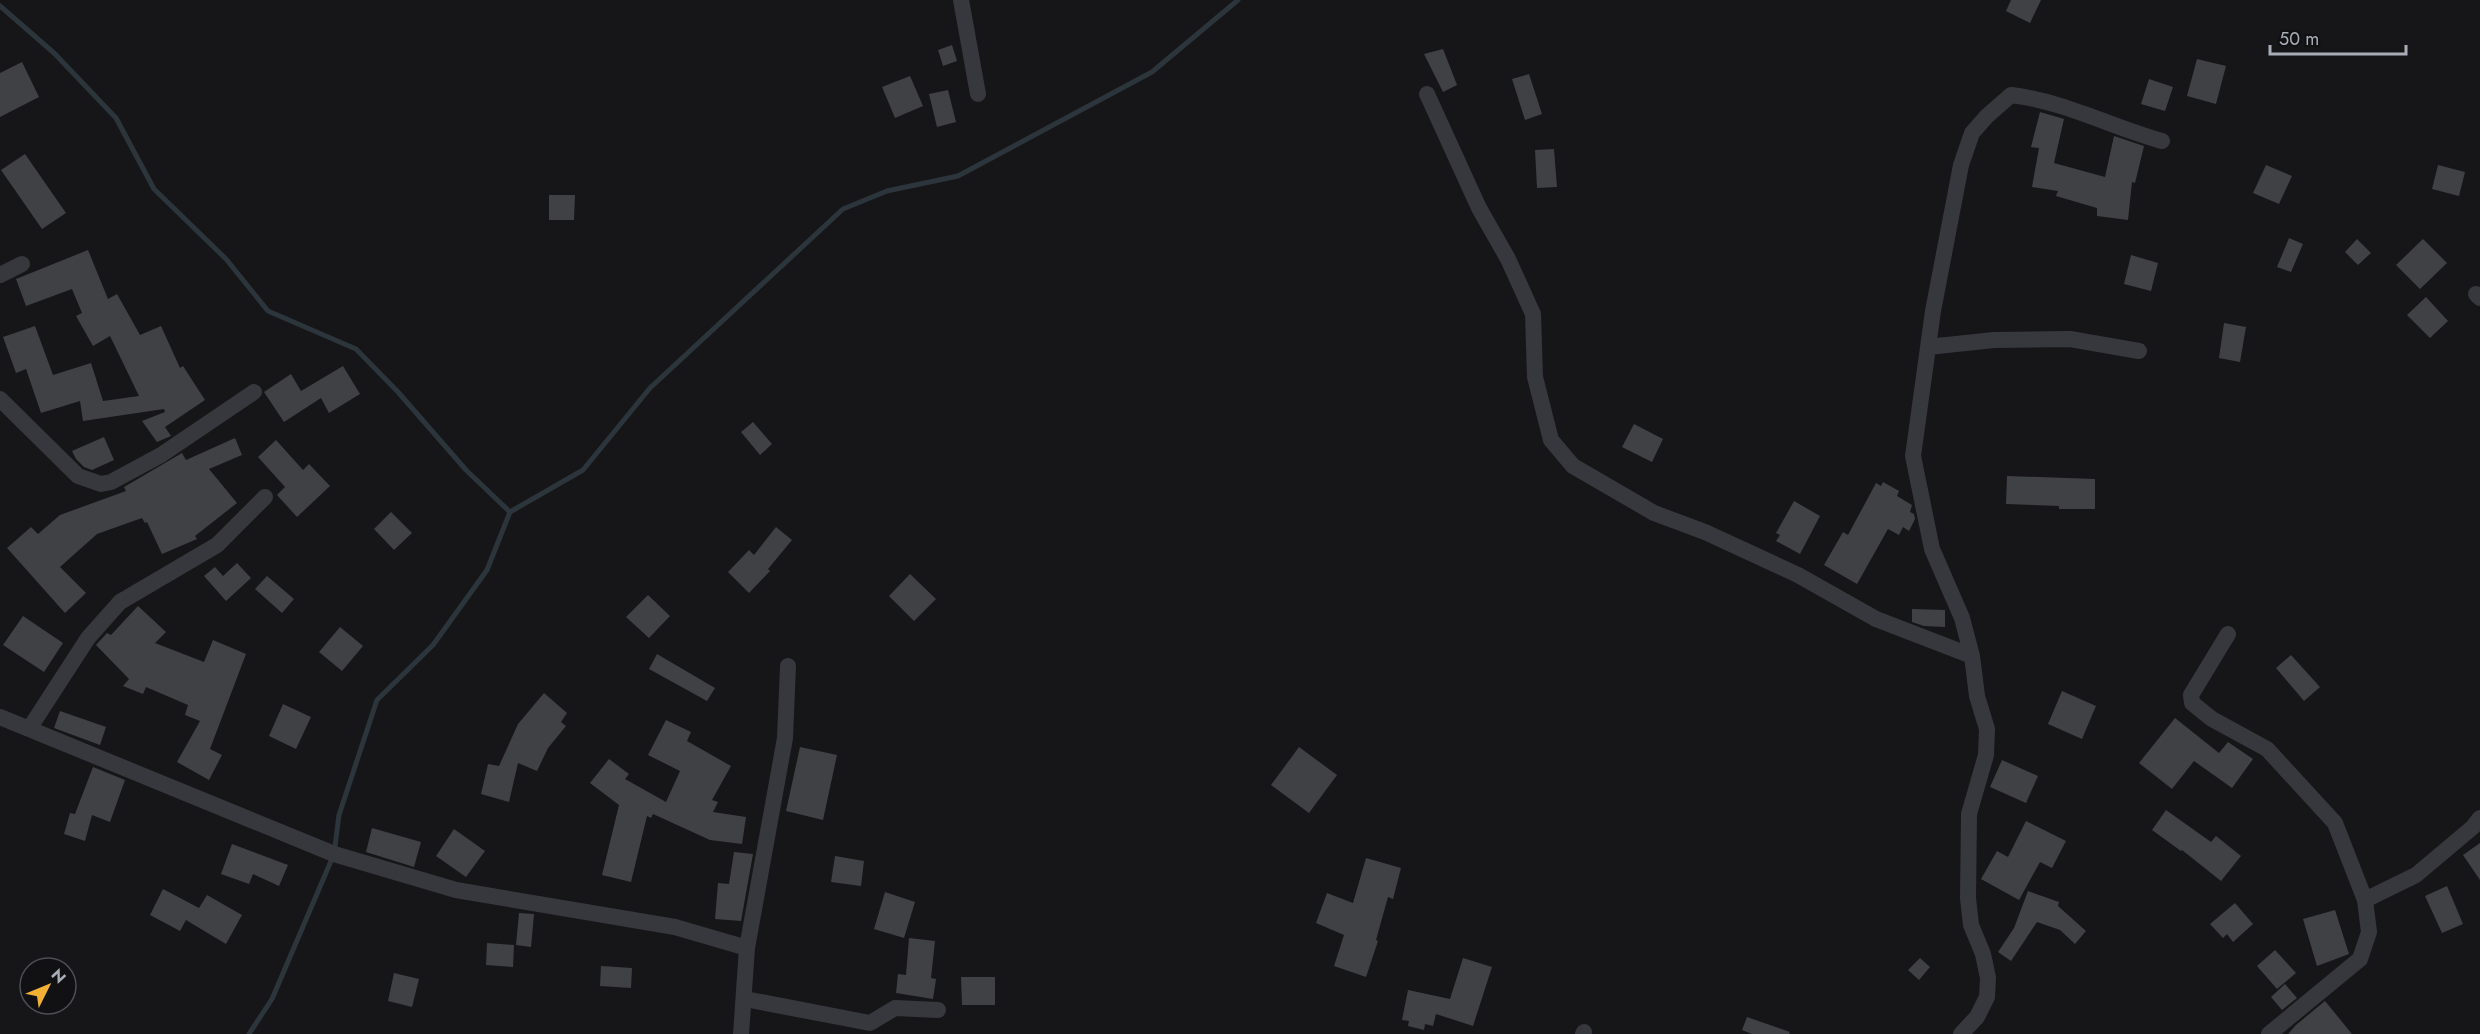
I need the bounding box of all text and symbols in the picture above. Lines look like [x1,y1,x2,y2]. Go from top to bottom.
scale bar [2270,18,2406,56]
text: 50 m [2279,26,2319,52]
north arrow [18,956,78,1016]
text: N [46,964,71,989]

